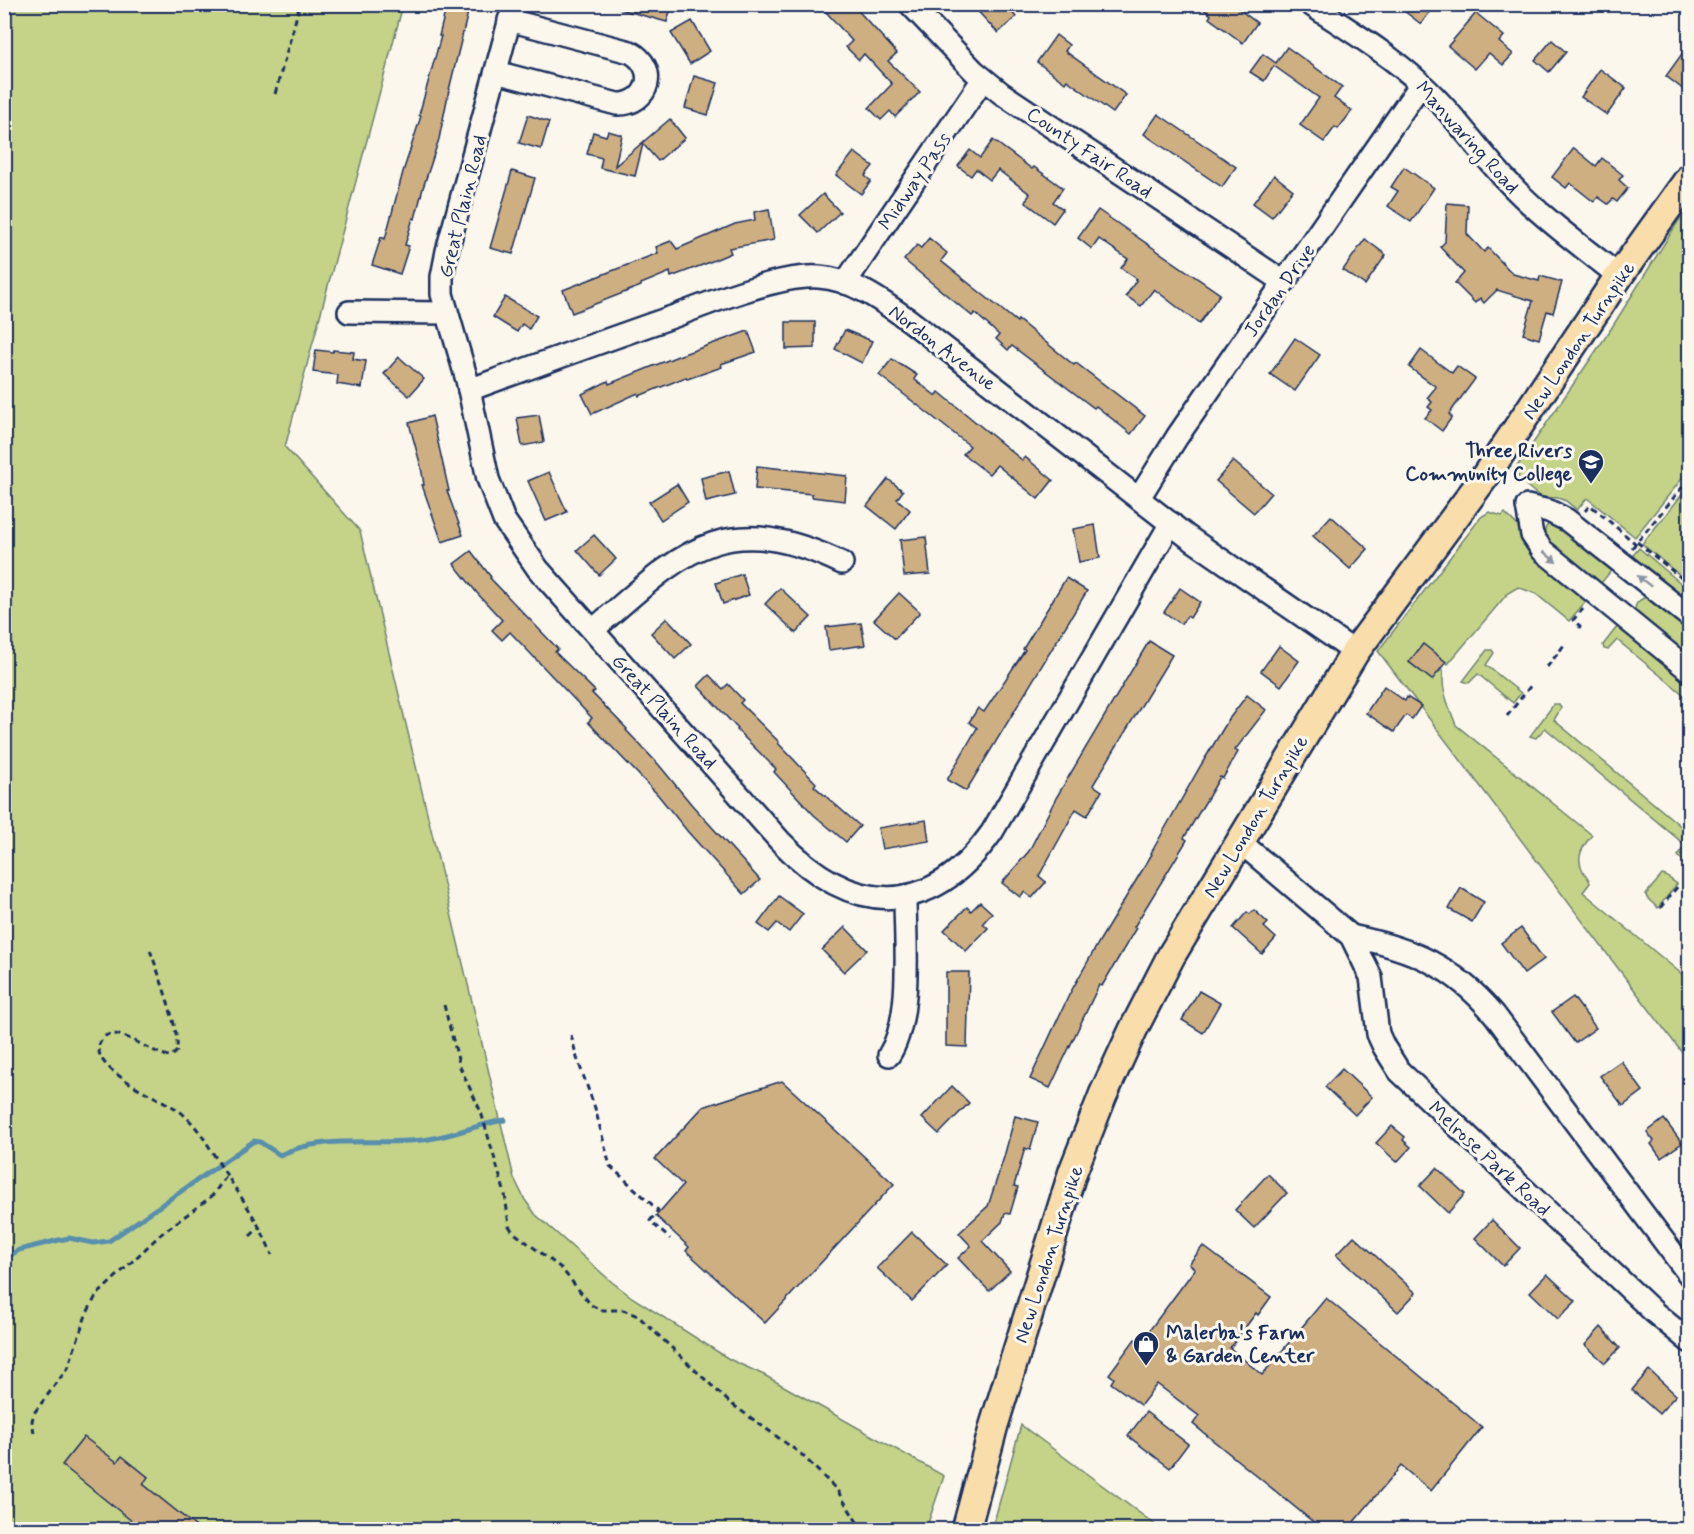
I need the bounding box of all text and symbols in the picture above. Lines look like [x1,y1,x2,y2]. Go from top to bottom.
street label: Manwaring Road [1408,76,1525,201]
street label: County Fair Road [1021,101,1157,205]
street label: Midway Pass [873,127,958,236]
street label: Great Plain Road [433,132,494,281]
street label: Jordan Drive [1238,239,1322,343]
street label: New London Turnpike [1516,257,1642,425]
street label: Nordon Avenue [883,299,1001,398]
place label: Three Rivers Community College [1405,438,1573,488]
school or university icon: Three Rivers Community College [1576,447,1606,485]
one-way arrow [1542,550,1558,563]
one-way arrow [1636,575,1651,588]
street label: Great Plain Road [605,649,723,775]
street label: New London Turnpike [1197,730,1316,903]
street label: Melrose Park Road [1422,1095,1556,1223]
street label: New London Turnpike [1008,1162,1091,1347]
place label: Malerba's Farm & Garden Center [1166,1320,1315,1370]
shop icon: Malerba's Farm & Garden Center [1131,1329,1161,1367]

